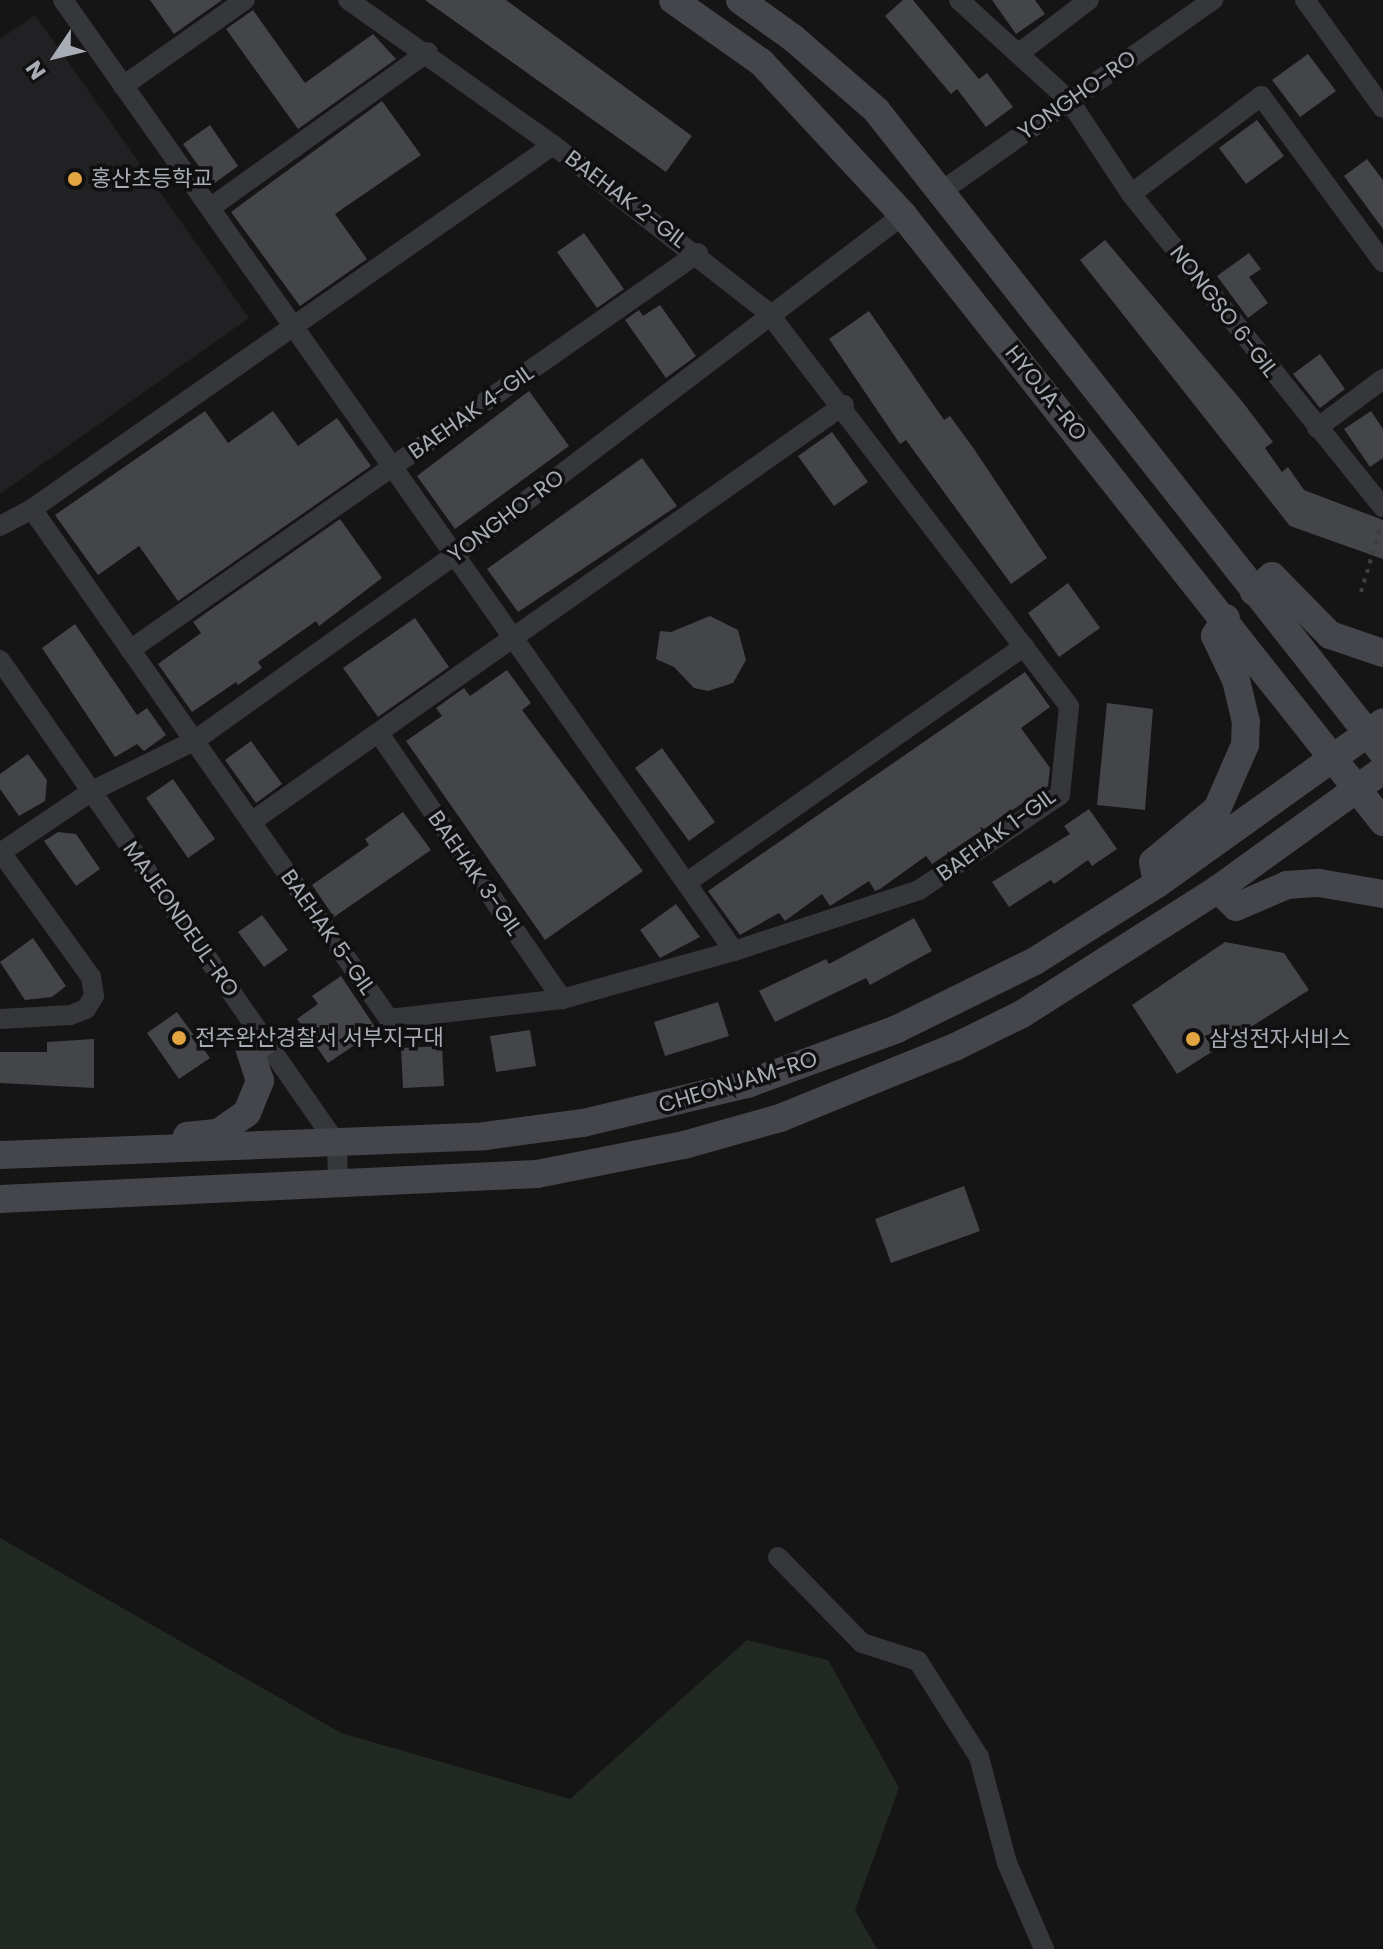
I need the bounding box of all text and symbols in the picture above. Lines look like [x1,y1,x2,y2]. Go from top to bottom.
north arrow [16,16,96,96]
street label: YONGHO-RO [1013,45,1141,145]
text: N [18,54,53,86]
street label: BAEHAK 2-GIL [560,145,692,253]
place label: 홍산초등학교 [91,166,212,192]
marker: 홍산초등학교 [66,170,84,188]
street label: NONGSO 6-GIL [1164,240,1284,382]
street label: HYOJA-RO [1000,340,1092,446]
street label: BAEHAK 4-GIL [403,359,539,465]
street label: YONGHO-RO [443,464,569,568]
street label: BAEHAK 1-GIL [932,783,1060,887]
street label: BAEHAK 3-GIL [422,806,528,940]
street label: MAJEONDEUL-RO [118,836,244,1002]
street label: BAEHAK 5-GIL [275,864,381,1000]
place label: 전주완산경찰서 서부지구대 [195,1025,444,1051]
place label: 삼성전자서비스 [1209,1026,1351,1052]
marker: 전주완산경찰서 서부지구대 [170,1029,188,1047]
marker: 삼성전자서비스 [1184,1030,1202,1048]
street label: CHEONJAM-RO [655,1045,821,1119]

